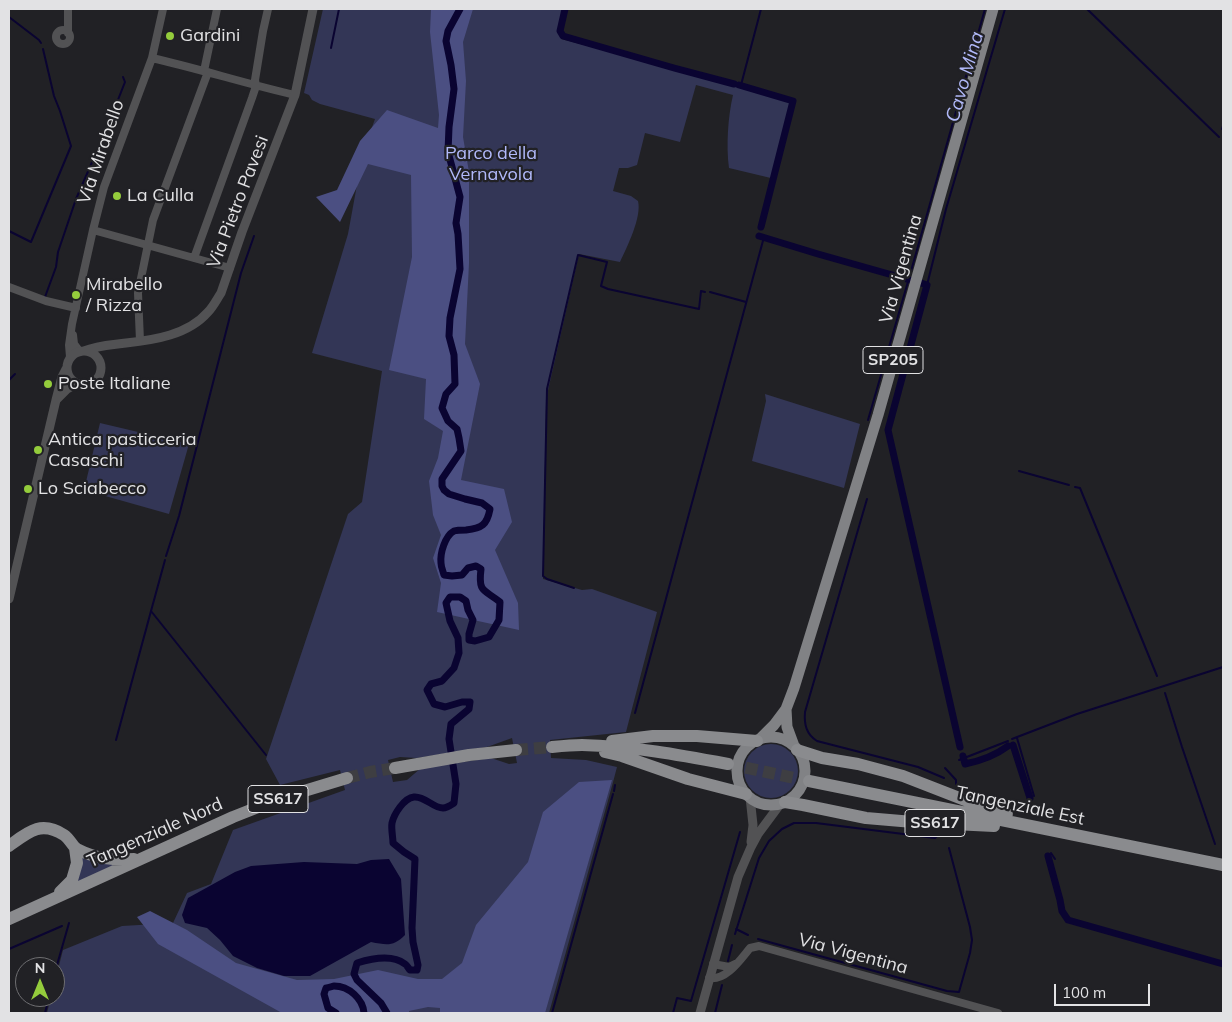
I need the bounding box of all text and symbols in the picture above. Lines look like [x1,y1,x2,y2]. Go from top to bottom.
place label: Gardini [180,25,240,47]
water label: Cavo Mina [941,29,989,125]
marker: Gardini [164,30,176,42]
street label: Via Mirabello [73,97,129,207]
street label: Via Pietro Pavesi [203,133,273,271]
park label: Parco della Vernavola [445,143,537,186]
place label: La Culla [127,185,194,207]
marker: La Culla [111,190,123,202]
street label: Via Vigentina [875,212,927,326]
place label: Mirabello / Rizza [86,274,162,316]
marker: Mirabello / Rizza [70,289,82,301]
road number: SP205 [863,346,923,374]
place label: Poste Italiane [58,373,171,395]
marker: Poste Italiane [42,378,54,390]
place label: Antica pasticceria Casaschi [48,429,197,472]
marker: Antica pasticceria Casaschi [32,444,44,456]
place label: Lo Sciabecco [38,478,146,500]
marker: Lo Sciabecco [22,483,34,495]
street label: Tangenziale Est [954,782,1086,830]
road number: SS617 [248,786,308,812]
street label: Tangenziale Nord [84,793,226,873]
road number: SS617 [905,810,965,836]
street label: Via Vigentina [796,929,910,979]
north arrow [15,957,65,1007]
text: N [35,959,45,977]
scale bar [1057,974,1153,1006]
text: 100 m [1062,983,1106,1002]

